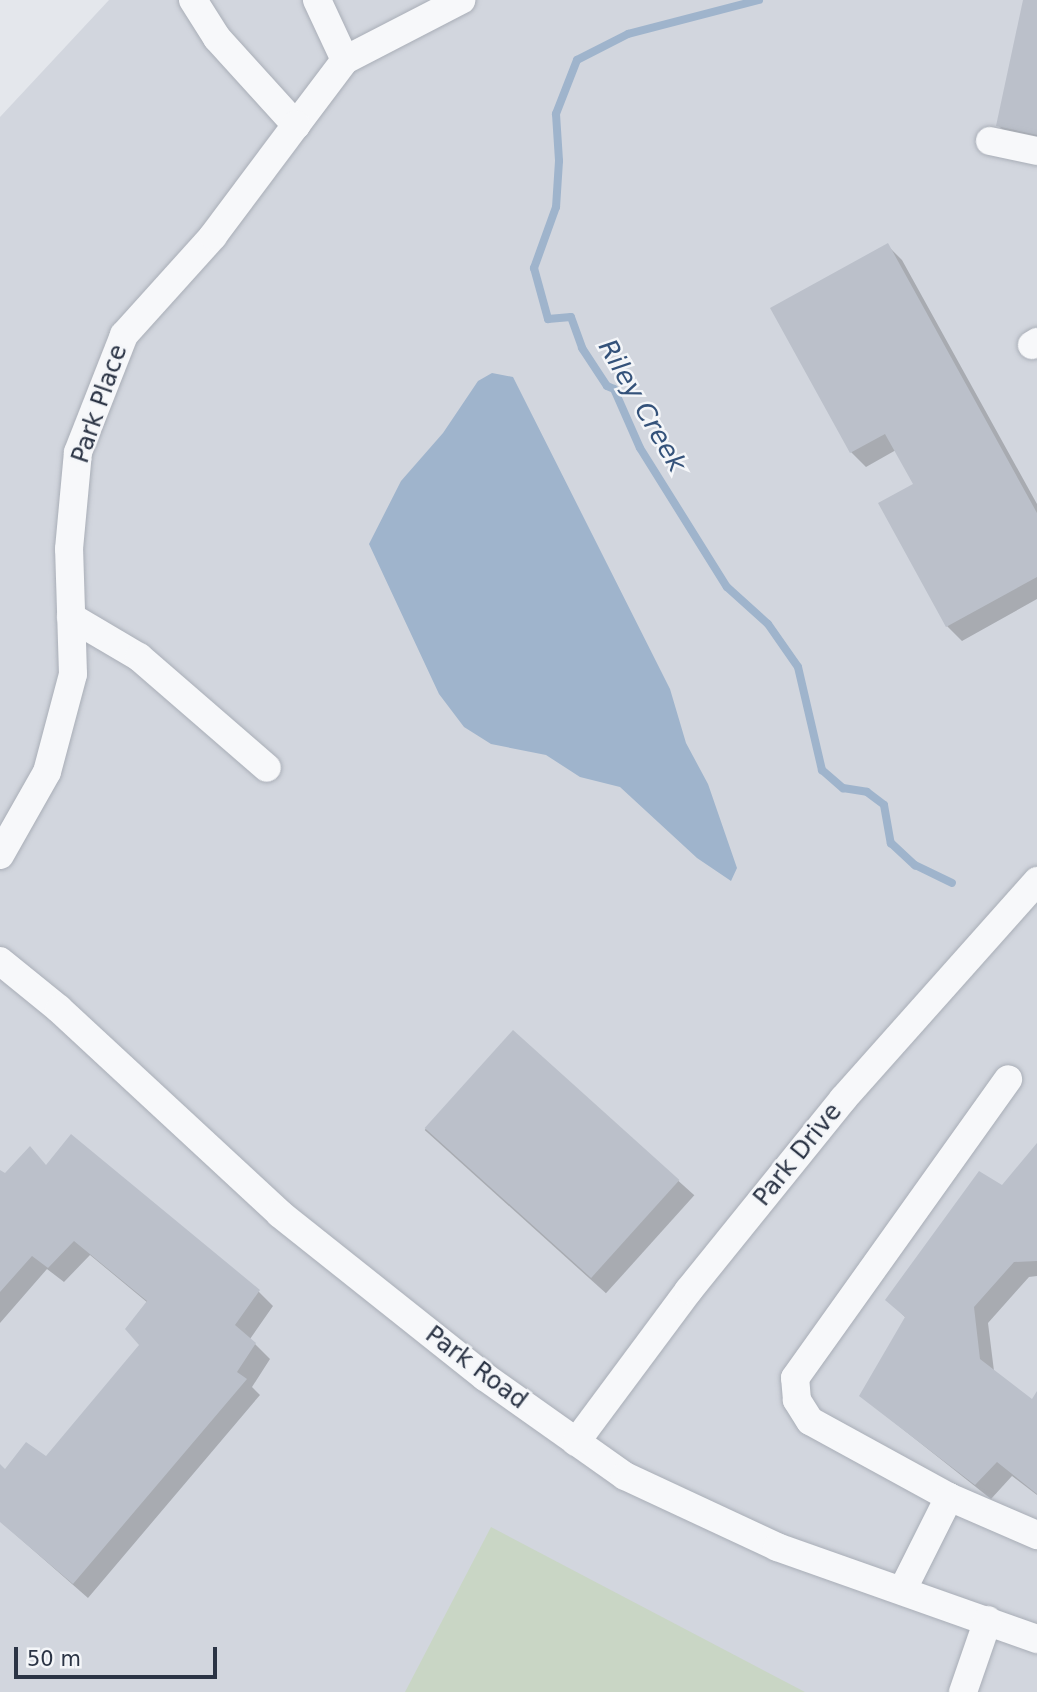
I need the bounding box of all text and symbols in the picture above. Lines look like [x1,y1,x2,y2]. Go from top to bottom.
water label: Riley Creek [591,334,693,478]
street label: Park Place [66,341,134,467]
street label: Park Drive [748,1098,848,1212]
street label: Park Road [420,1320,532,1416]
scale bar [18,1632,220,1676]
text: 50 m [27,1647,81,1671]

